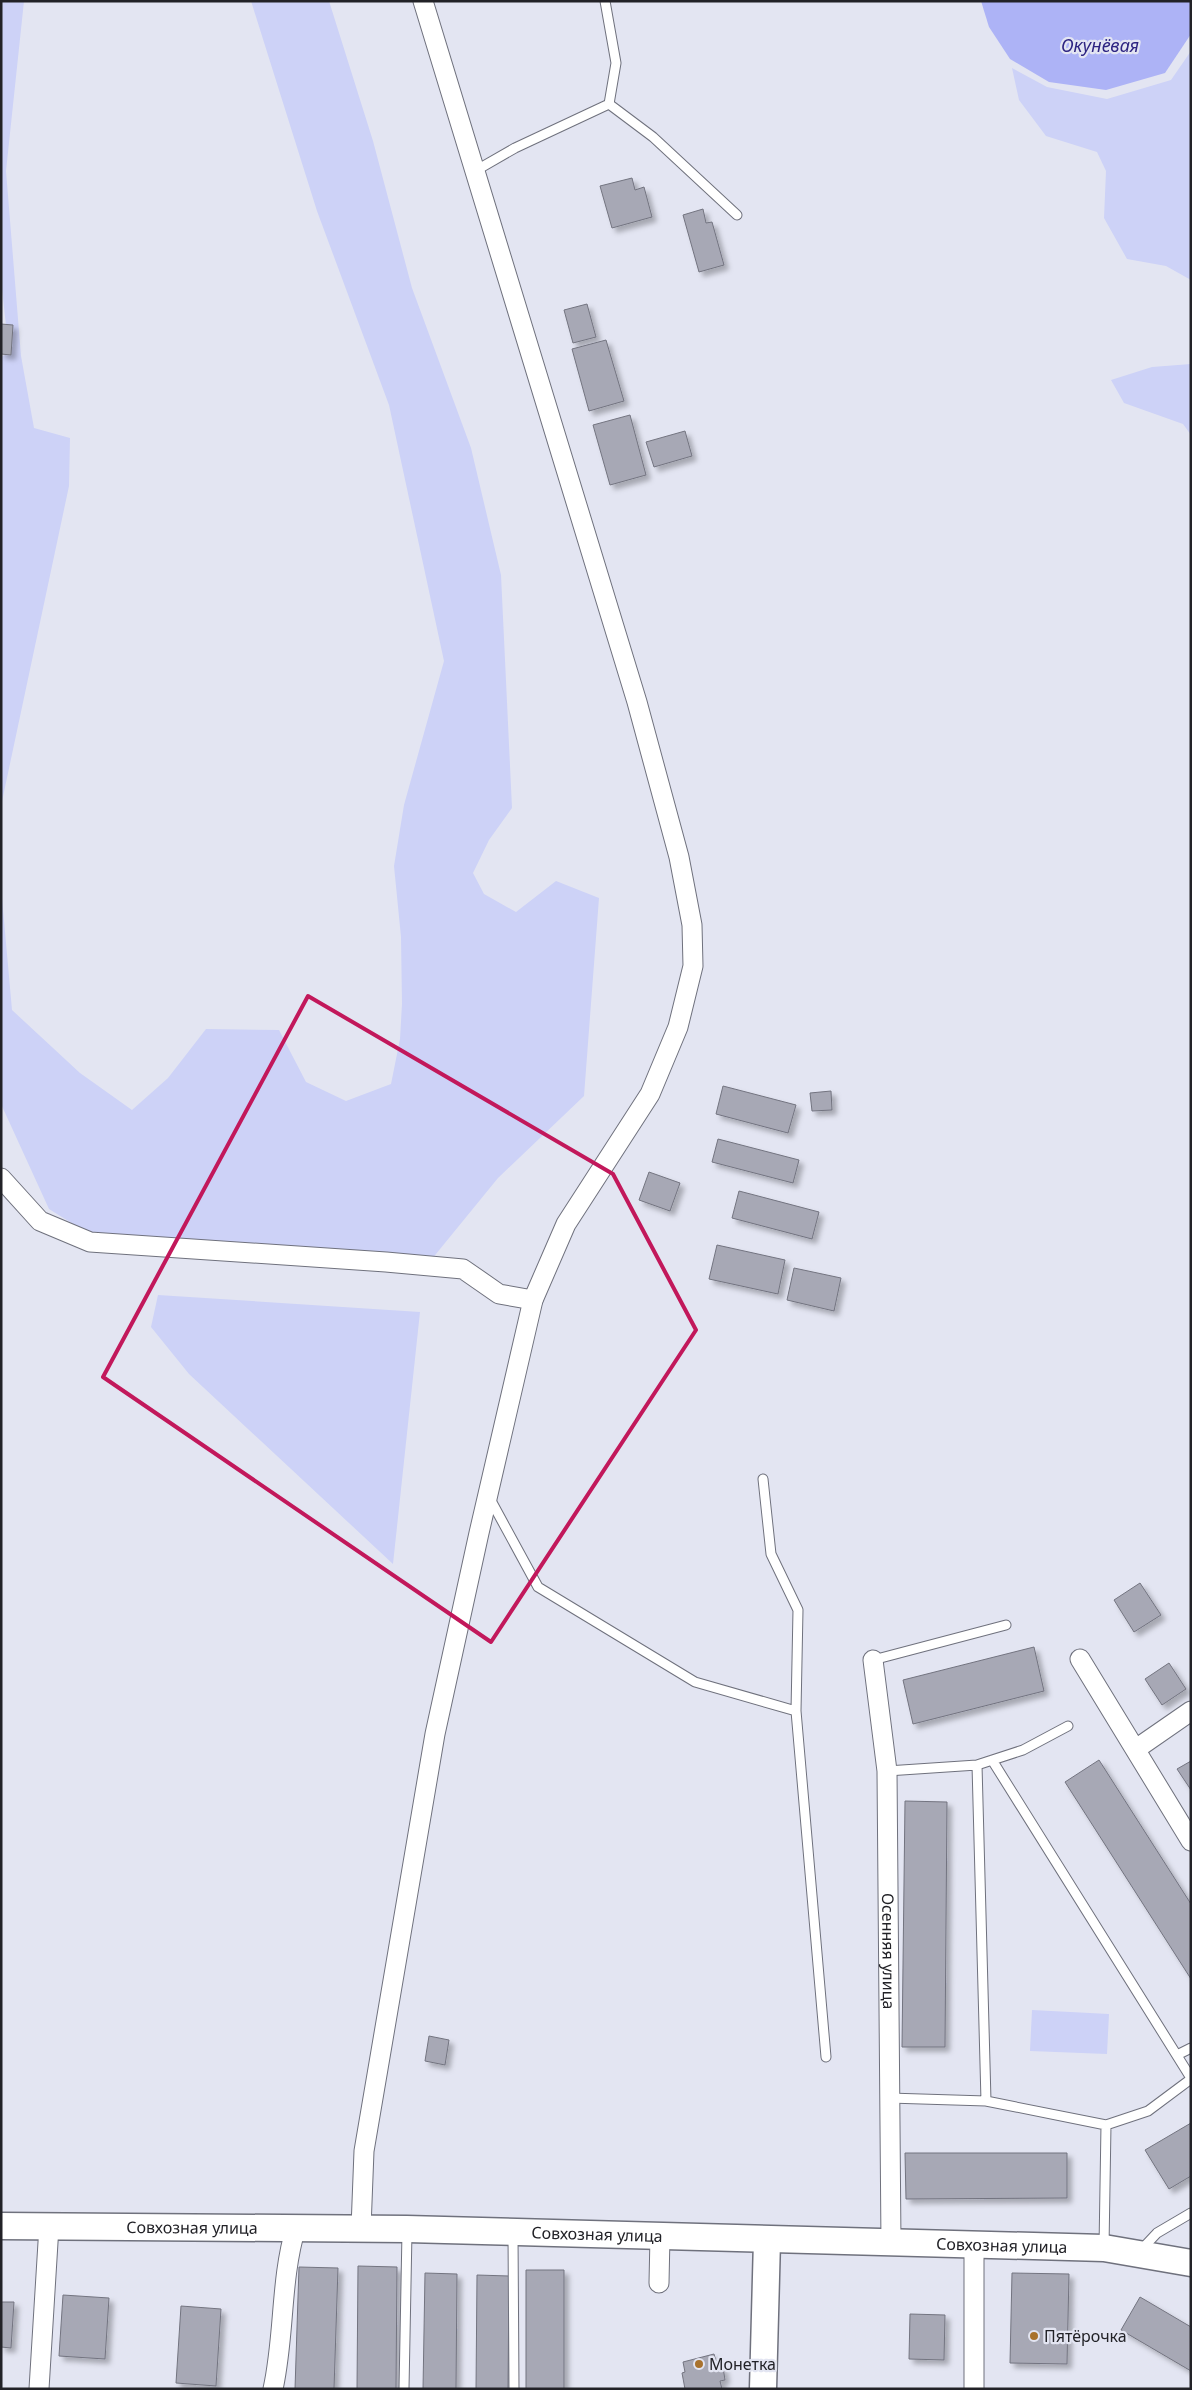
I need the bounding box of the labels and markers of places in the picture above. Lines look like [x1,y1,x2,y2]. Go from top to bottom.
place label: Пятёрочка [1044,2325,1127,2347]
marker: Пятёрочка [1028,2330,1040,2342]
place label: Монетка [709,2353,776,2375]
marker: Монетка [693,2358,705,2370]

